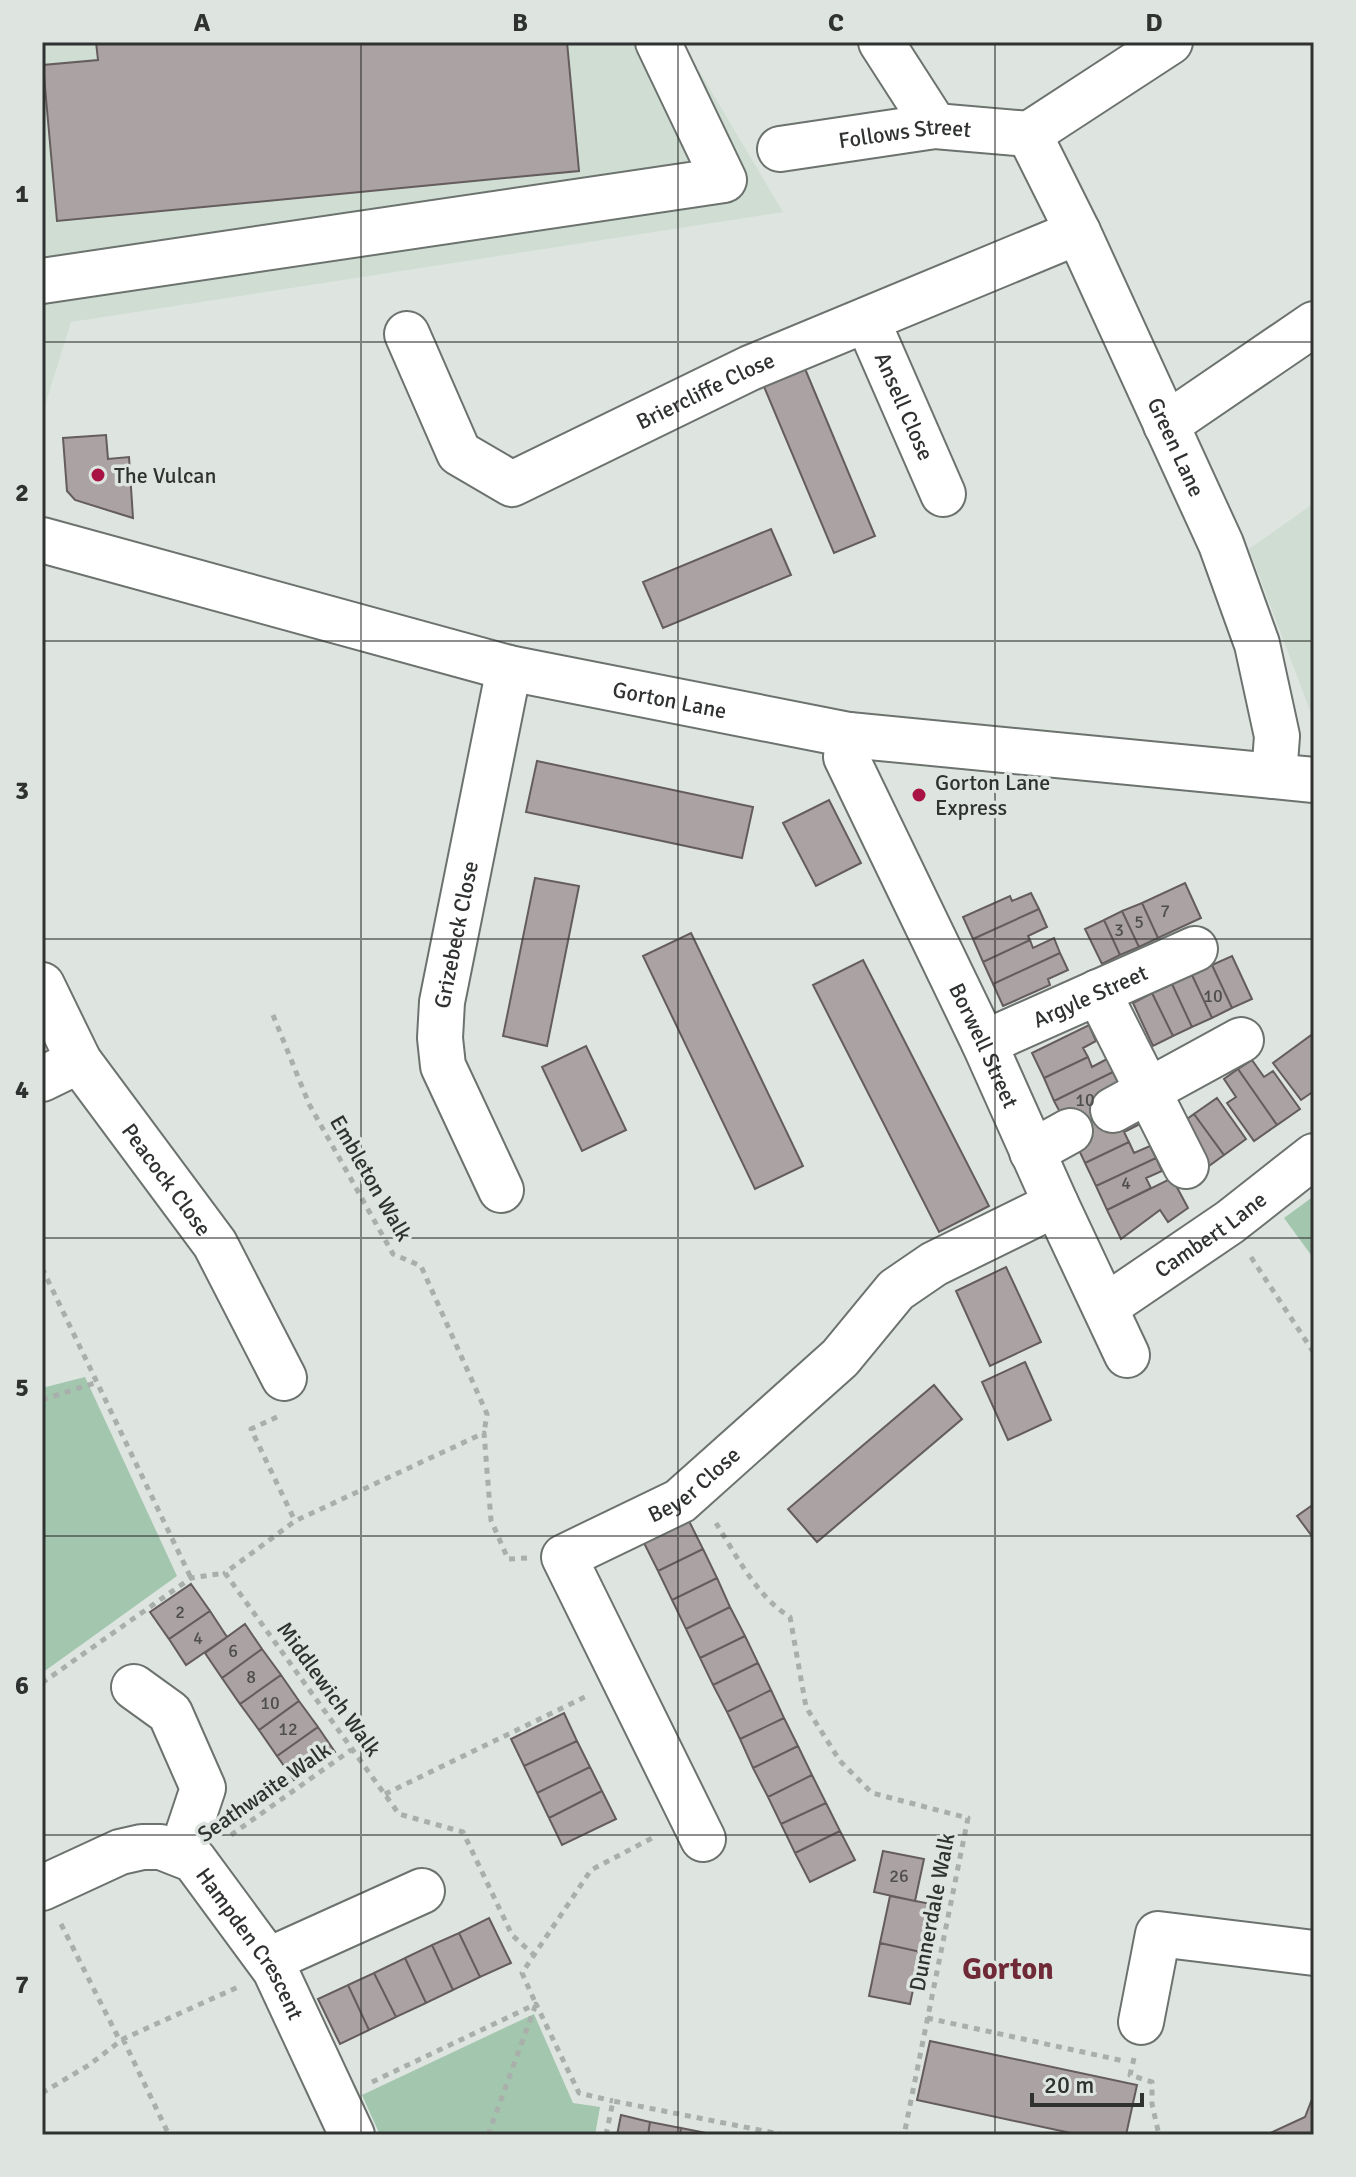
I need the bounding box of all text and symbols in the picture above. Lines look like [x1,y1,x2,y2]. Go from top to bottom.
text: A [194,7,211,39]
text: B [512,7,528,39]
text: C [828,7,844,39]
text: D [1145,7,1163,39]
street label: Follows Street [836,112,972,154]
text: 1 [15,178,29,210]
street label: Briercliffe Close [632,346,778,435]
street label: Ansell Close [869,348,940,464]
street label: Green Lane [1142,393,1211,501]
place label: The Vulcan [114,462,216,489]
marker: The Vulcan [89,466,107,484]
text: 2 [15,477,29,509]
street label: Gorton Lane [610,675,729,724]
place label: Gorton Lane Express [935,769,1050,821]
text: 3 [15,775,29,807]
marker: Gorton Lane Express [910,786,928,804]
street label: Grizebeck Close [428,858,484,1010]
house number: 7 [1160,900,1170,922]
house number: 5 [1134,911,1144,933]
house number: 3 [1114,919,1124,941]
street label: Argyle Street [1028,958,1152,1033]
street label: Borwell Street [944,978,1025,1112]
house number: 10 [1203,985,1223,1007]
text: 4 [15,1074,29,1106]
house number: 10 [1075,1089,1095,1111]
street label: Embleton Walk [324,1110,418,1246]
street label: Peacock Close [116,1118,218,1241]
house number: 4 [1121,1172,1131,1194]
street label: Cambert Lane [1149,1185,1272,1283]
text: 5 [15,1372,29,1404]
street label: Beyer Close [643,1441,745,1528]
house number: 2 [175,1601,185,1623]
street label: Middlewich Walk [271,1616,387,1762]
house number: 4 [193,1627,203,1649]
house number: 6 [228,1640,238,1662]
house number: 8 [246,1666,256,1688]
text: 6 [15,1670,29,1702]
house number: 10 [260,1692,280,1714]
house number: 12 [278,1718,298,1740]
street label: Seathwaite Walk [192,1736,336,1848]
street label: Dunnerdale Walk [903,1831,961,1993]
street label: Hampden Crescent [190,1862,310,2024]
house number: 26 [889,1865,909,1887]
district label: Gorton [962,1951,1054,1988]
text: 7 [15,1969,29,2001]
scale bar [1032,2057,1142,2107]
text: 20 m [1044,2070,1094,2100]

